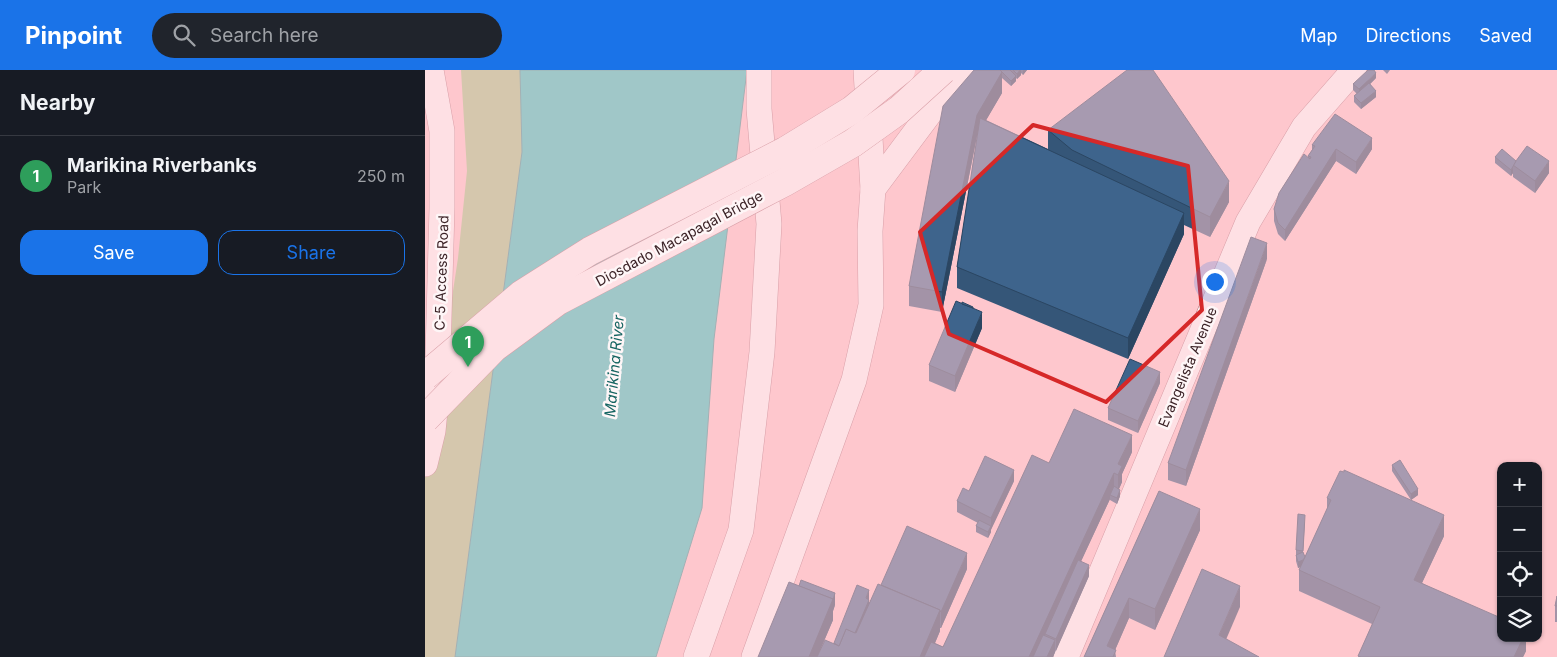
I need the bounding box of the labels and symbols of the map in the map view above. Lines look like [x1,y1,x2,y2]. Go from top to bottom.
street label: Diosdado Macapagal Bridge [593,187,765,289]
street label: C-5 Access Road [430,215,452,331]
your location [1202,269,1228,295]
street label: Evangelista Avenue [1154,304,1220,430]
water label: Marikina River [600,314,628,418]
pin: 1 [452,326,484,367]

